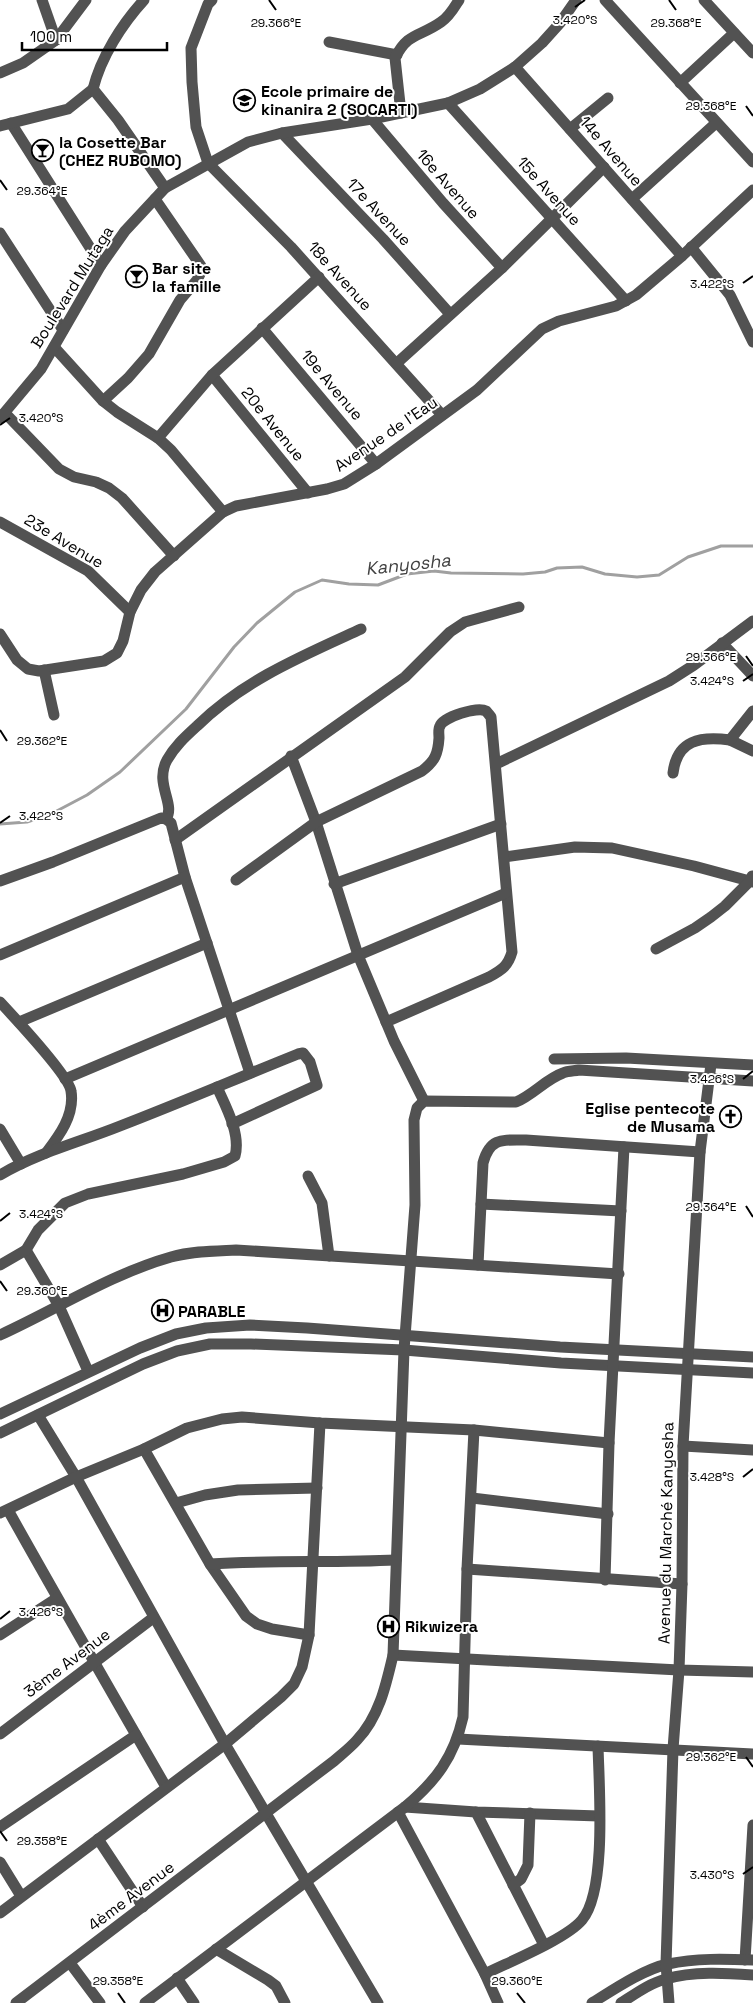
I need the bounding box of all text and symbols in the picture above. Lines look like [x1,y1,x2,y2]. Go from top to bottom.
text: 3.420°S [553,12,597,28]
text: 29.366°E [251,15,302,31]
text: 29.368°E [651,15,702,31]
scale bar [22,20,168,52]
text: 100 m [30,27,72,46]
place label: Ecole primaire de kinanira 2 (SOCARTI) [261,81,418,120]
school or university icon: Ecole primaire de kinanira 2 (SOCARTI) [233,88,257,112]
text: 29.368°E [686,98,737,114]
street label: 14e Avenue [575,111,647,191]
place label: la Cosette Bar (CHEZ RUBOMO) [59,132,181,171]
bar icon: la Cosette Bar (CHEZ RUBOMO) [31,139,55,163]
street label: 16e Avenue [412,145,484,223]
street label: 15e Avenue [512,152,586,230]
street label: 17e Avenue [342,174,416,250]
text: 29.364°E [17,183,68,199]
street label: Boulevard Mutaga [26,222,118,352]
street label: 18e Avenue [303,237,377,315]
place label: Bar site la famille [152,258,221,297]
bar icon: Bar site la famille [124,265,148,289]
text: 3.422°S [690,276,734,292]
street label: 19e Avenue [296,345,368,425]
street label: 20e Avenue [237,382,309,466]
street label: Avenue de l'Eau [330,392,442,476]
text: 3.420°S [19,410,63,426]
street label: 23e Avenue [20,509,108,573]
water label: Kanyosha [364,548,452,580]
text: 29.366°E [686,649,737,665]
text: 3.424°S [690,673,734,689]
text: 29.362°E [17,733,68,749]
text: 3.422°S [19,808,63,824]
text: 3.426°S [690,1071,734,1087]
place label: Eglise pentecote de Musama [585,1098,715,1137]
church icon: Eglise pentecote de Musama [719,1105,743,1129]
text: 29.364°E [686,1199,737,1215]
text: 3.424°S [19,1206,63,1222]
text: 29.360°E [16,1283,68,1299]
hospital icon: PARABLE [150,1299,174,1323]
place label: PARABLE [178,1301,245,1322]
street label: Avenue du Marché Kanyosha [654,1422,678,1644]
text: 3.428°S [690,1469,734,1485]
text: 3.426°S [19,1604,63,1620]
hospital icon: Rikwizera [377,1614,401,1638]
place label: Rikwizera [405,1616,478,1637]
street label: 3ème Avenue [20,1624,114,1702]
text: 29.362°E [686,1749,737,1765]
text: 29.358°E [17,1833,68,1849]
street label: 4ème Avenue [84,1857,178,1935]
text: 3.430°S [690,1867,734,1883]
text: 29.358°E [93,1973,144,1989]
text: 29.360°E [491,1973,543,1989]

